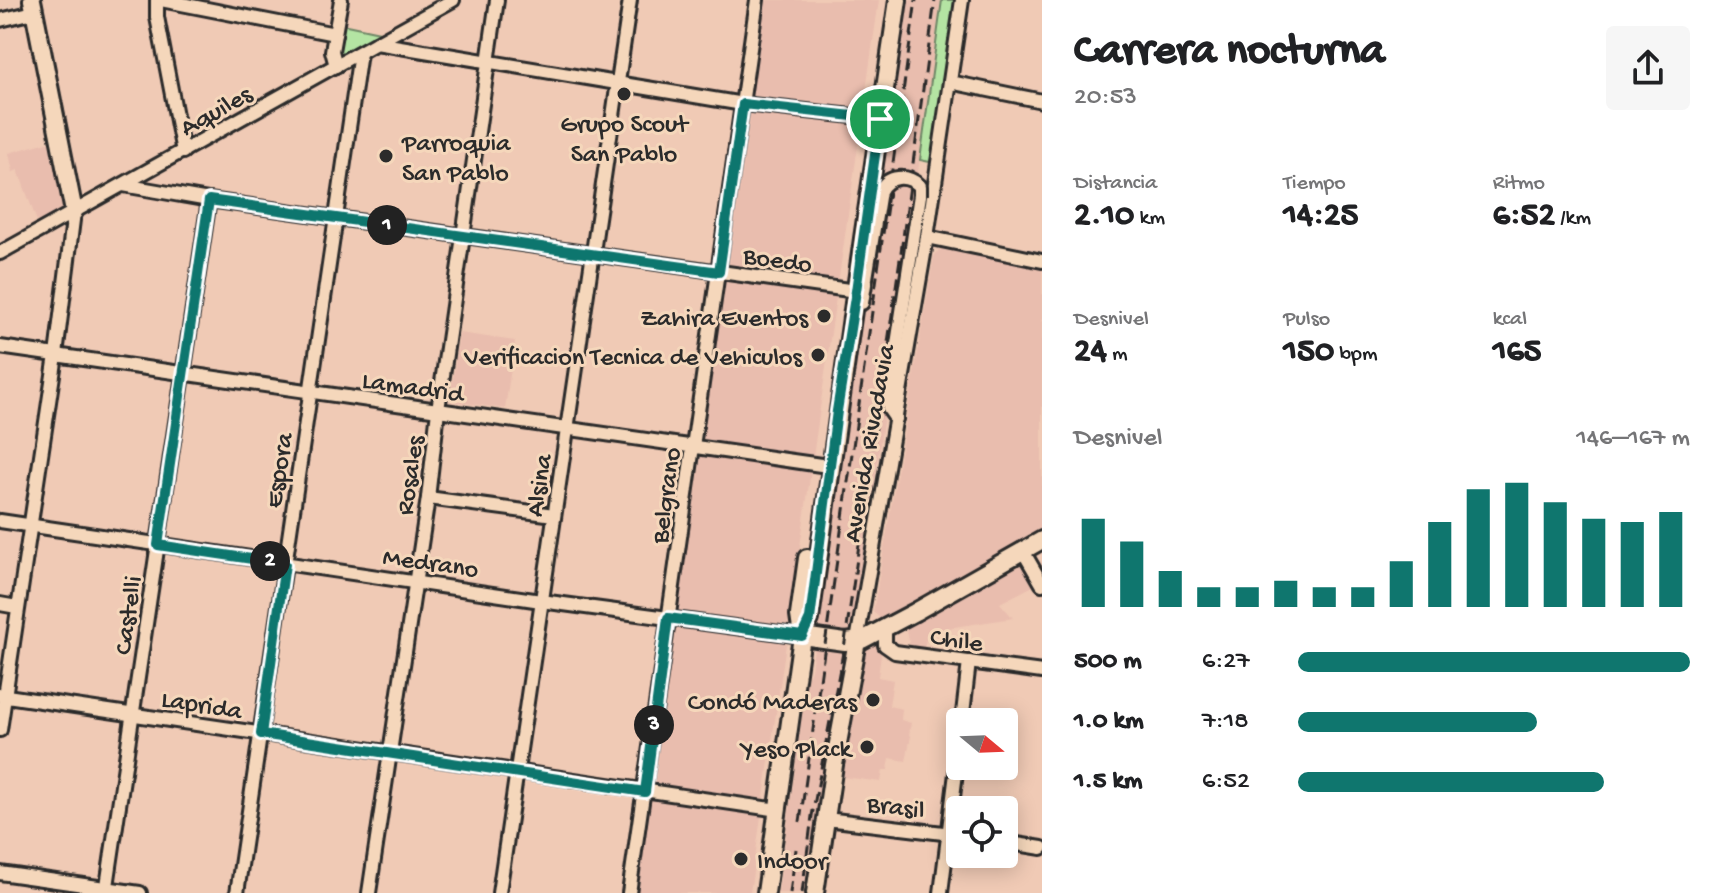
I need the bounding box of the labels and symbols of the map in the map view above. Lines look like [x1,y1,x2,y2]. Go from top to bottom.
street label: Aquiles [176,80,260,145]
marker: Grupo Scout San Pablo [615,85,633,103]
pin [846,85,914,153]
place label: Grupo Scout San Pablo [560,111,690,172]
place label: Parroquia San Pablo [401,130,512,191]
marker: Parroquia San Pablo [377,147,395,165]
pin: 1 [367,205,407,245]
street label: Boedo [740,242,814,283]
place label: Zahira Eventos [640,305,809,336]
marker: Zahira Eventos [815,307,833,325]
street label: Avenida Rivadavia [839,341,904,545]
place label: Verificacion Tecnica de Vehiculos [463,344,803,375]
marker: Verificacion Tecnica de Vehiculos [809,346,827,364]
street label: Lamadrid [360,367,467,412]
street label: Espora [260,429,303,511]
street label: Rosales [392,433,434,517]
street label: Belgrano [646,446,691,547]
street label: Alsina [521,451,562,519]
pin: 2 [250,541,290,581]
street label: Medrano [381,543,480,587]
street label: Castelli [110,574,151,657]
street label: Chile [928,623,985,662]
street label: Laprida [159,686,245,729]
place label: Condó Maderas [688,689,858,720]
marker: Condó Maderas [864,691,882,709]
pin: 3 [634,705,674,745]
north arrow [946,708,1018,780]
place label: Yeso Plack [739,736,853,767]
marker: Yeso Plack [858,738,876,756]
street label: Brasil [864,790,926,828]
place label: Indoor [757,848,830,879]
marker: Indoor [732,850,750,868]

